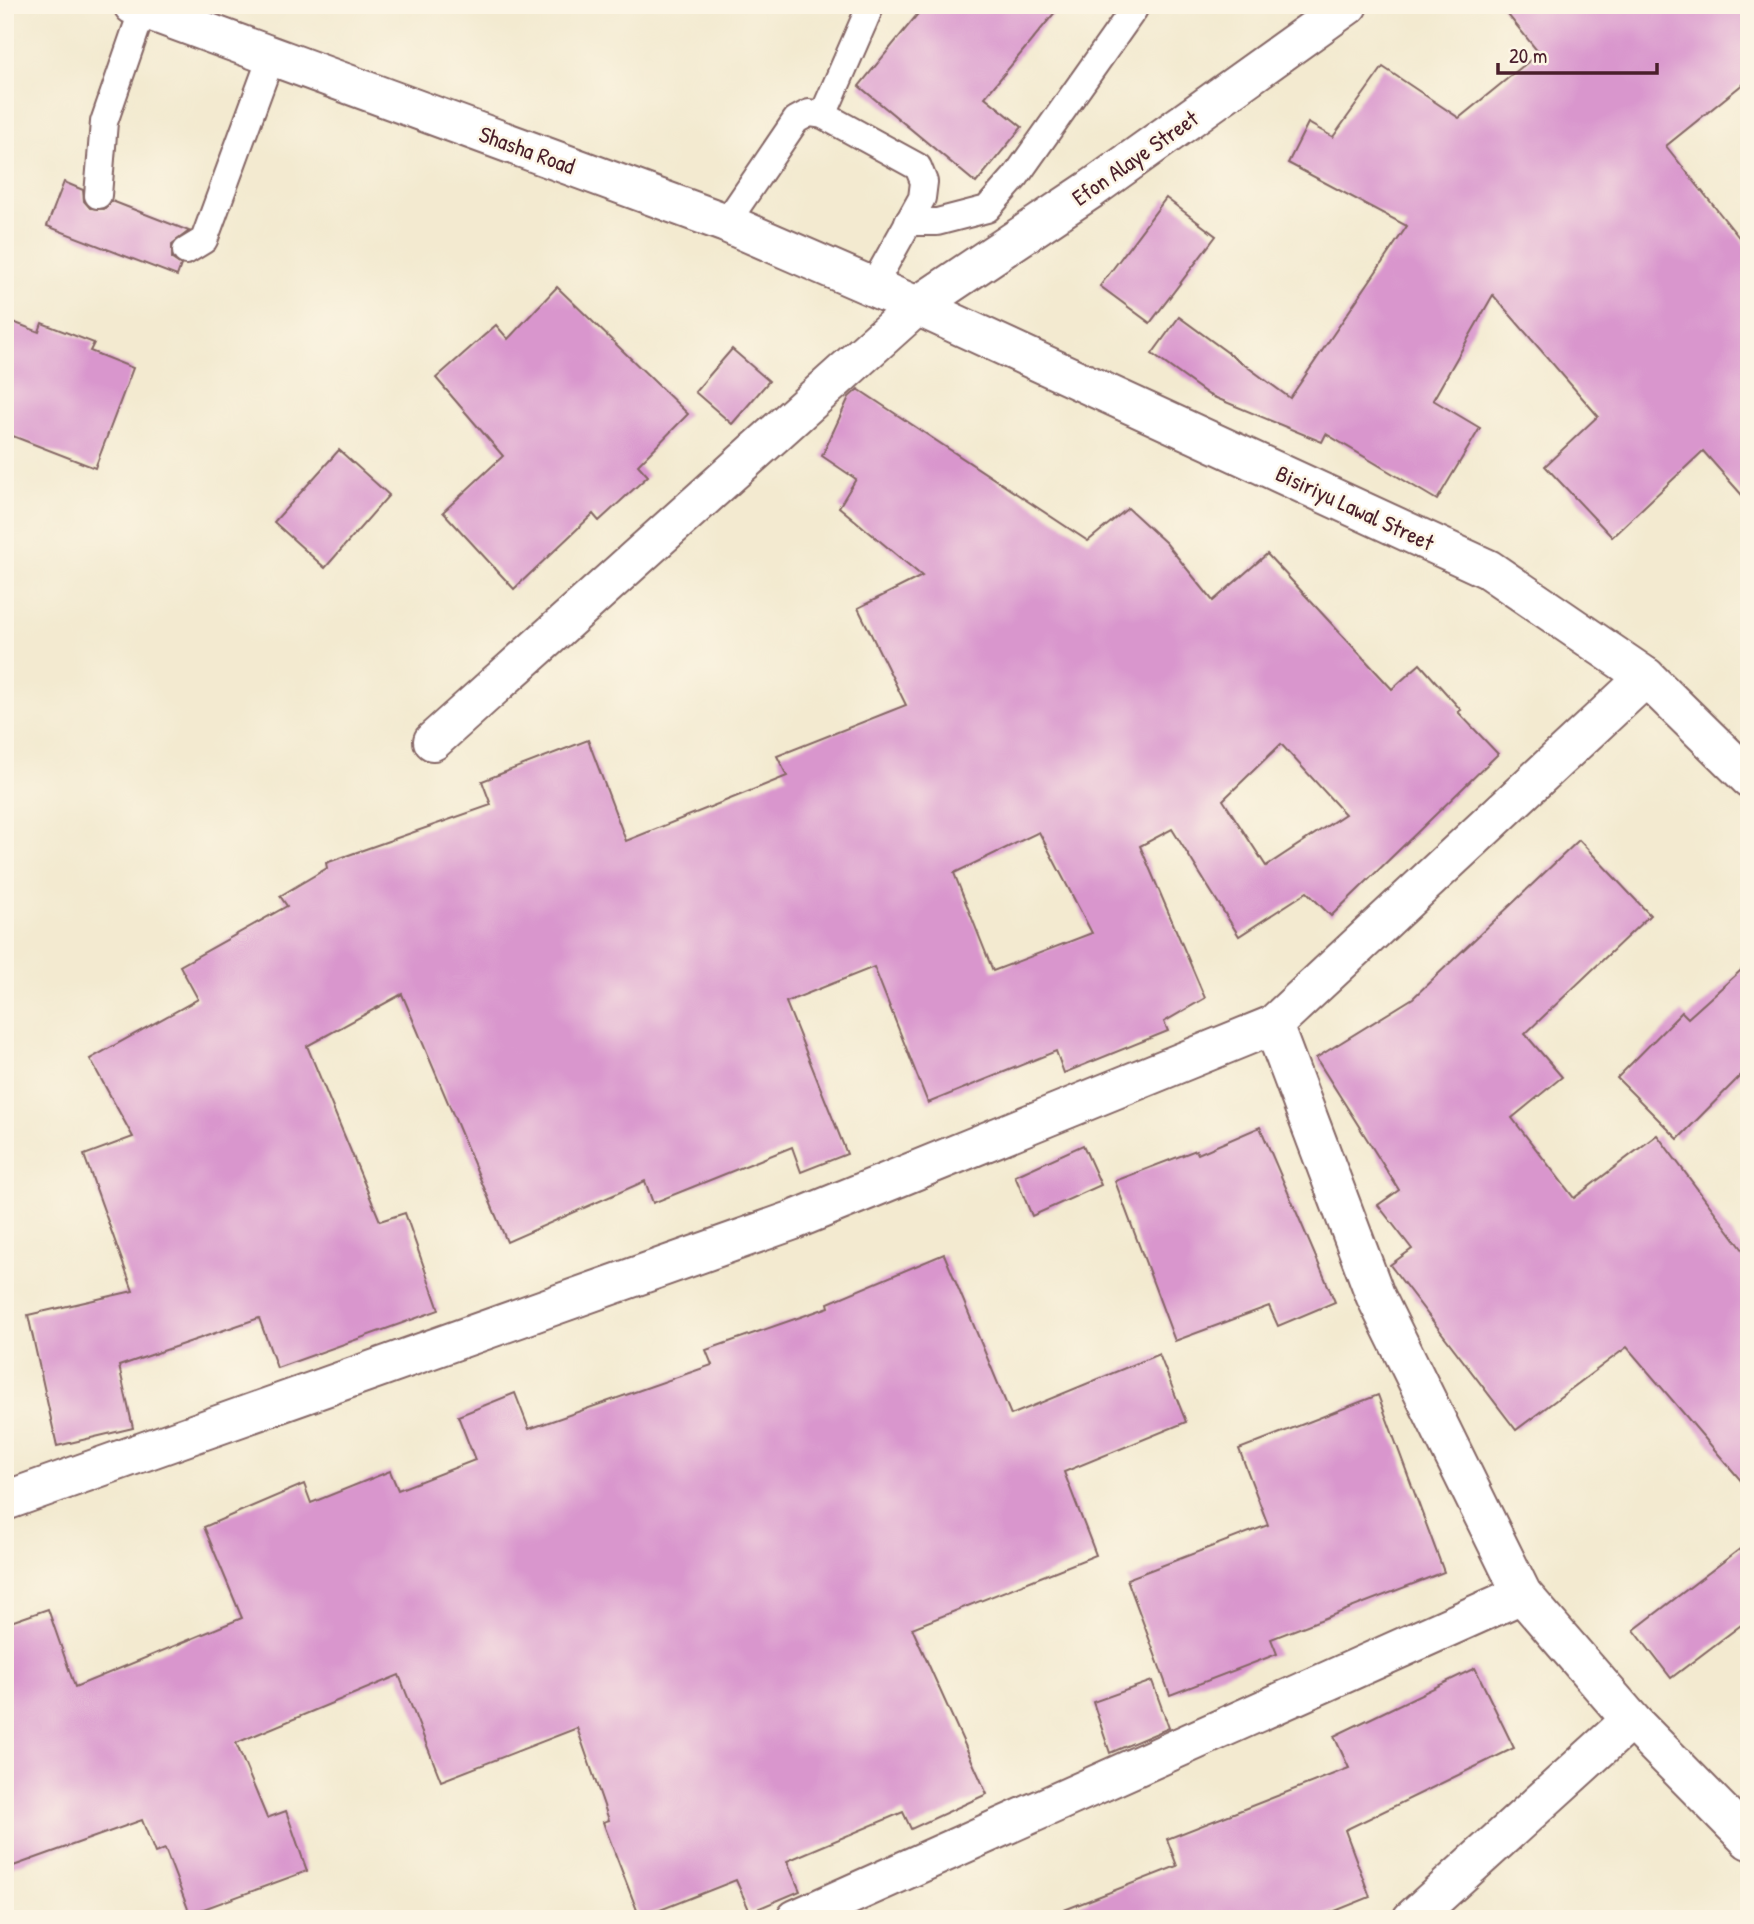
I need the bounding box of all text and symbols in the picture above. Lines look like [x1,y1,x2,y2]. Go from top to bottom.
scale bar [1498,32,1658,76]
text: 20 m [1509,41,1547,70]
street label: Efon Alaye Street [1065,102,1205,213]
street label: Shasha Road [475,118,579,181]
street label: Bisiriyu Lawal Street [1271,457,1440,558]

